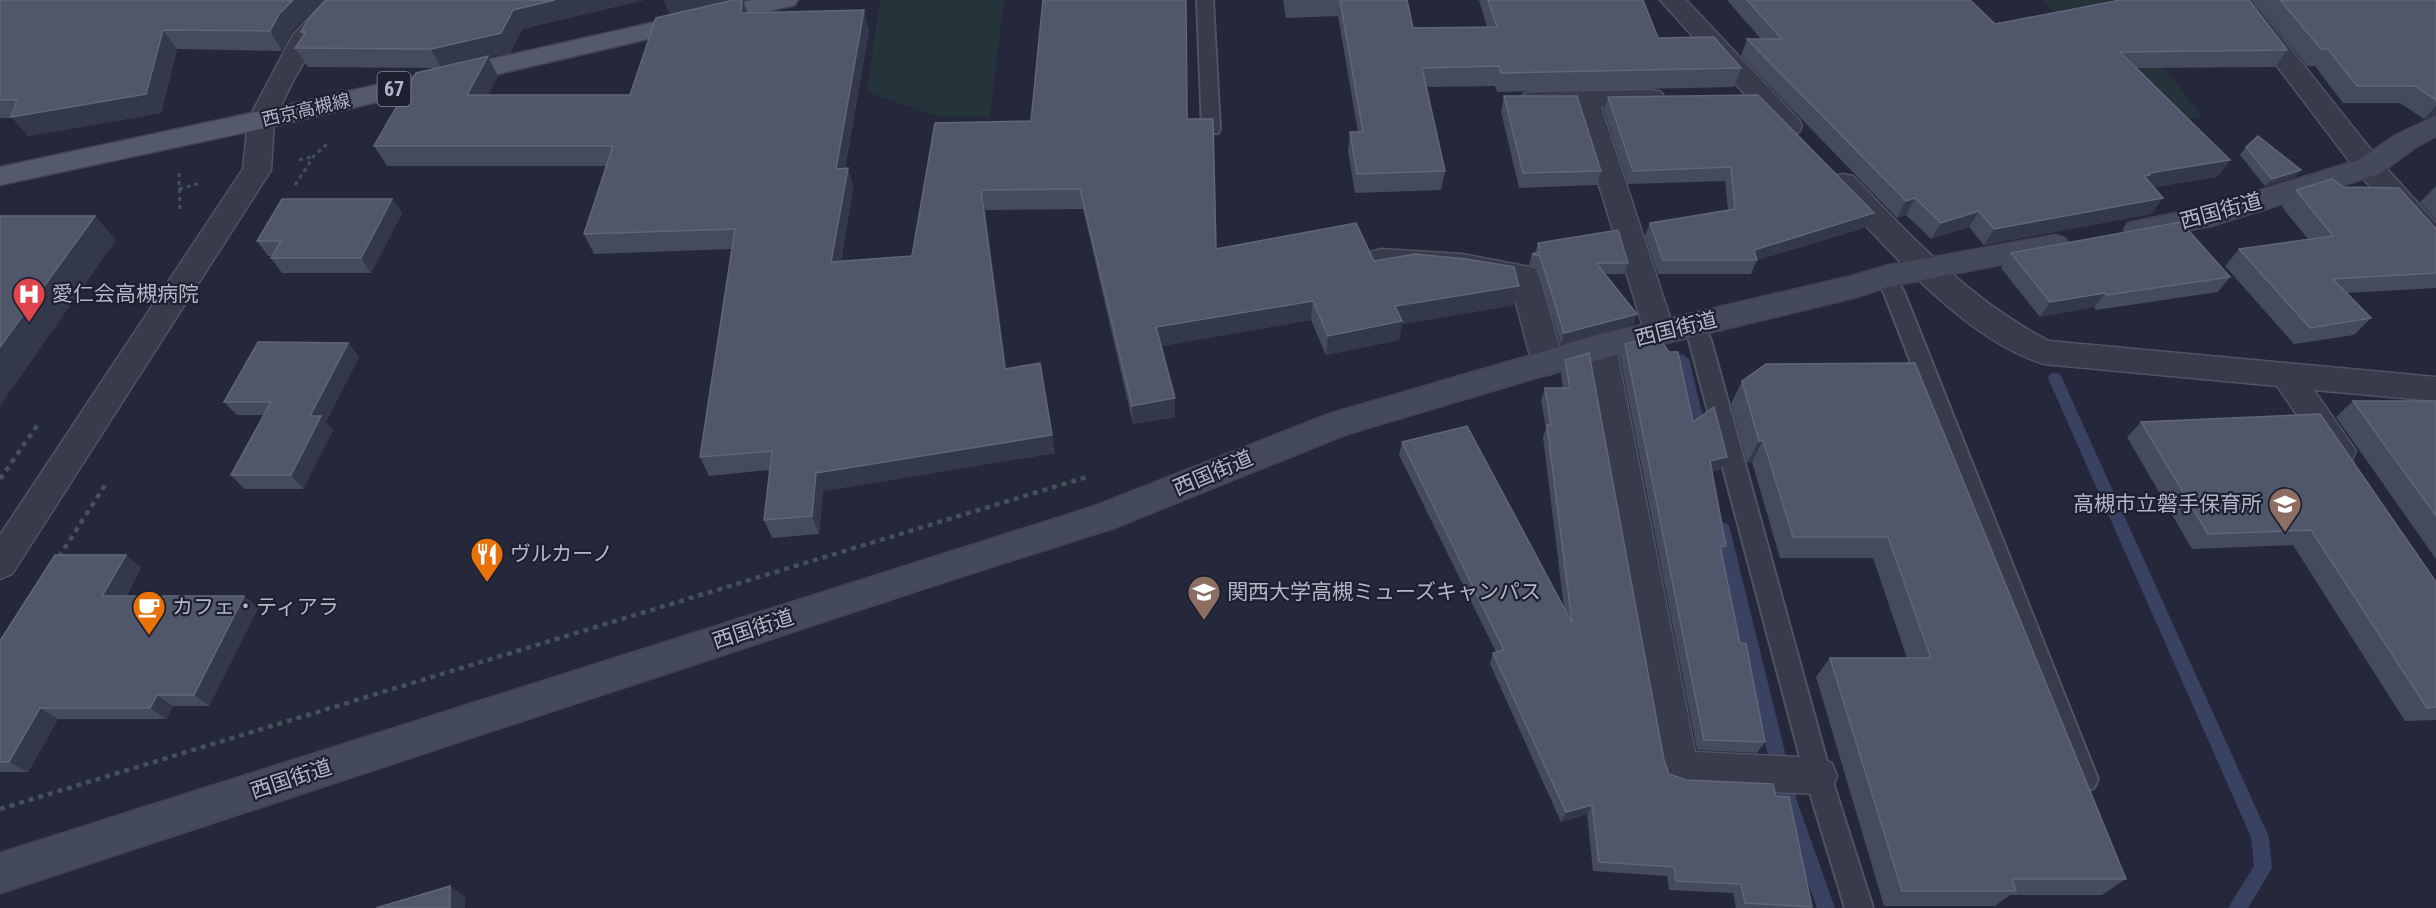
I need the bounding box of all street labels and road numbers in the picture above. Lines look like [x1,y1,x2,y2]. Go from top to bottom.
road number: 67 [378,72,410,106]
street label: 西京高槻線 [260,89,352,130]
street label: 西国街道 [2177,189,2265,233]
street label: 西国街道 [1632,307,1720,351]
street label: 西国街道 [1170,446,1256,500]
street label: 西国街道 [709,605,797,653]
street label: 西国街道 [247,755,335,803]

